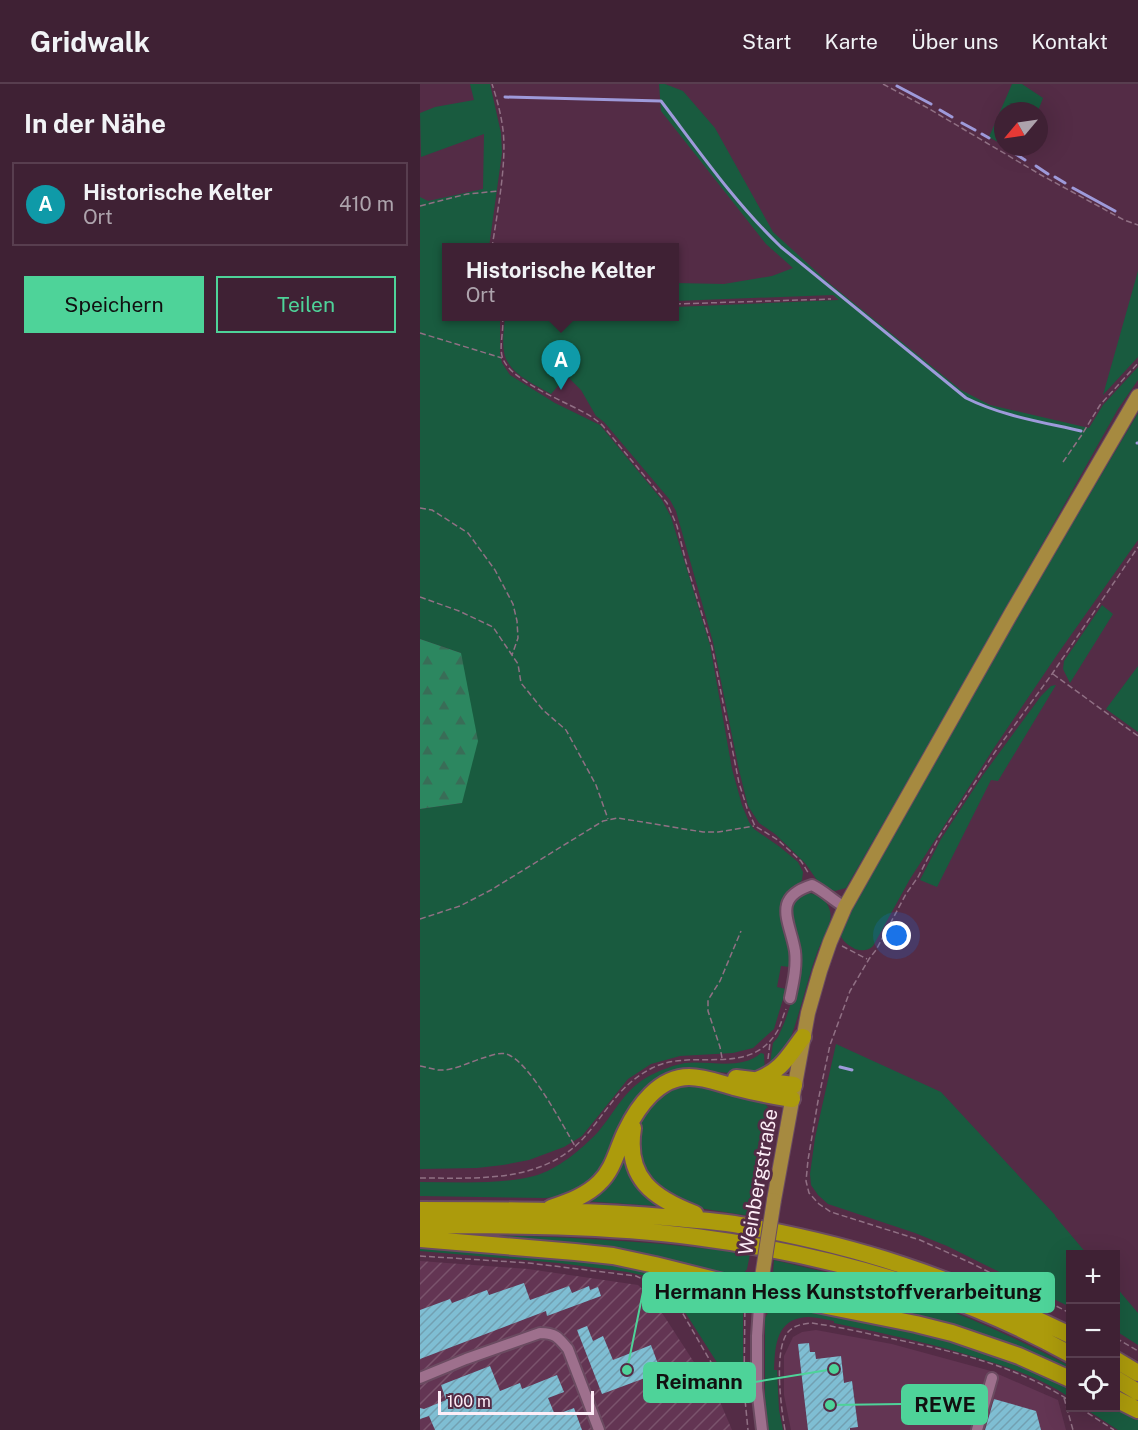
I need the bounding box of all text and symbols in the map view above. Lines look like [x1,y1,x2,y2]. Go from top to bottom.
text: Gridwalk [30,25,150,58]
text: Start [742,29,791,54]
text: Karte [824,29,878,54]
text: Über uns [911,29,998,54]
text: Kontakt [1031,29,1108,54]
north arrow [994,102,1048,156]
text: In der Nähe [24,108,166,139]
text: Historische Kelter [83,179,273,205]
text: A [38,192,53,216]
text: 410 m [339,192,394,216]
text: Ort [83,205,113,229]
popup [442,243,679,321]
text: Historische Kelter [466,257,655,283]
button: Speichern [24,276,204,333]
button: Teilen [216,276,396,333]
text: Ort [466,283,496,307]
pin: A [542,340,580,390]
your location [882,921,911,950]
street label: Weinbergstraße [733,1107,783,1257]
map controls [1066,1250,1120,1412]
button: + [1066,1250,1120,1304]
callout: Hermann Hess Kunststoffverarbeitung [643,1273,1054,1312]
text: Hermann Hess Kunststoffverarbeitung [654,1279,1042,1304]
button: − [1066,1304,1120,1358]
button: locate [1066,1358,1120,1412]
callout: Reimann [644,1363,755,1402]
text: Reimann [655,1369,743,1394]
callout: REWE [902,1385,987,1424]
scale bar [438,1388,594,1416]
text: 100 m [447,1392,491,1411]
text: REWE [914,1392,976,1417]

